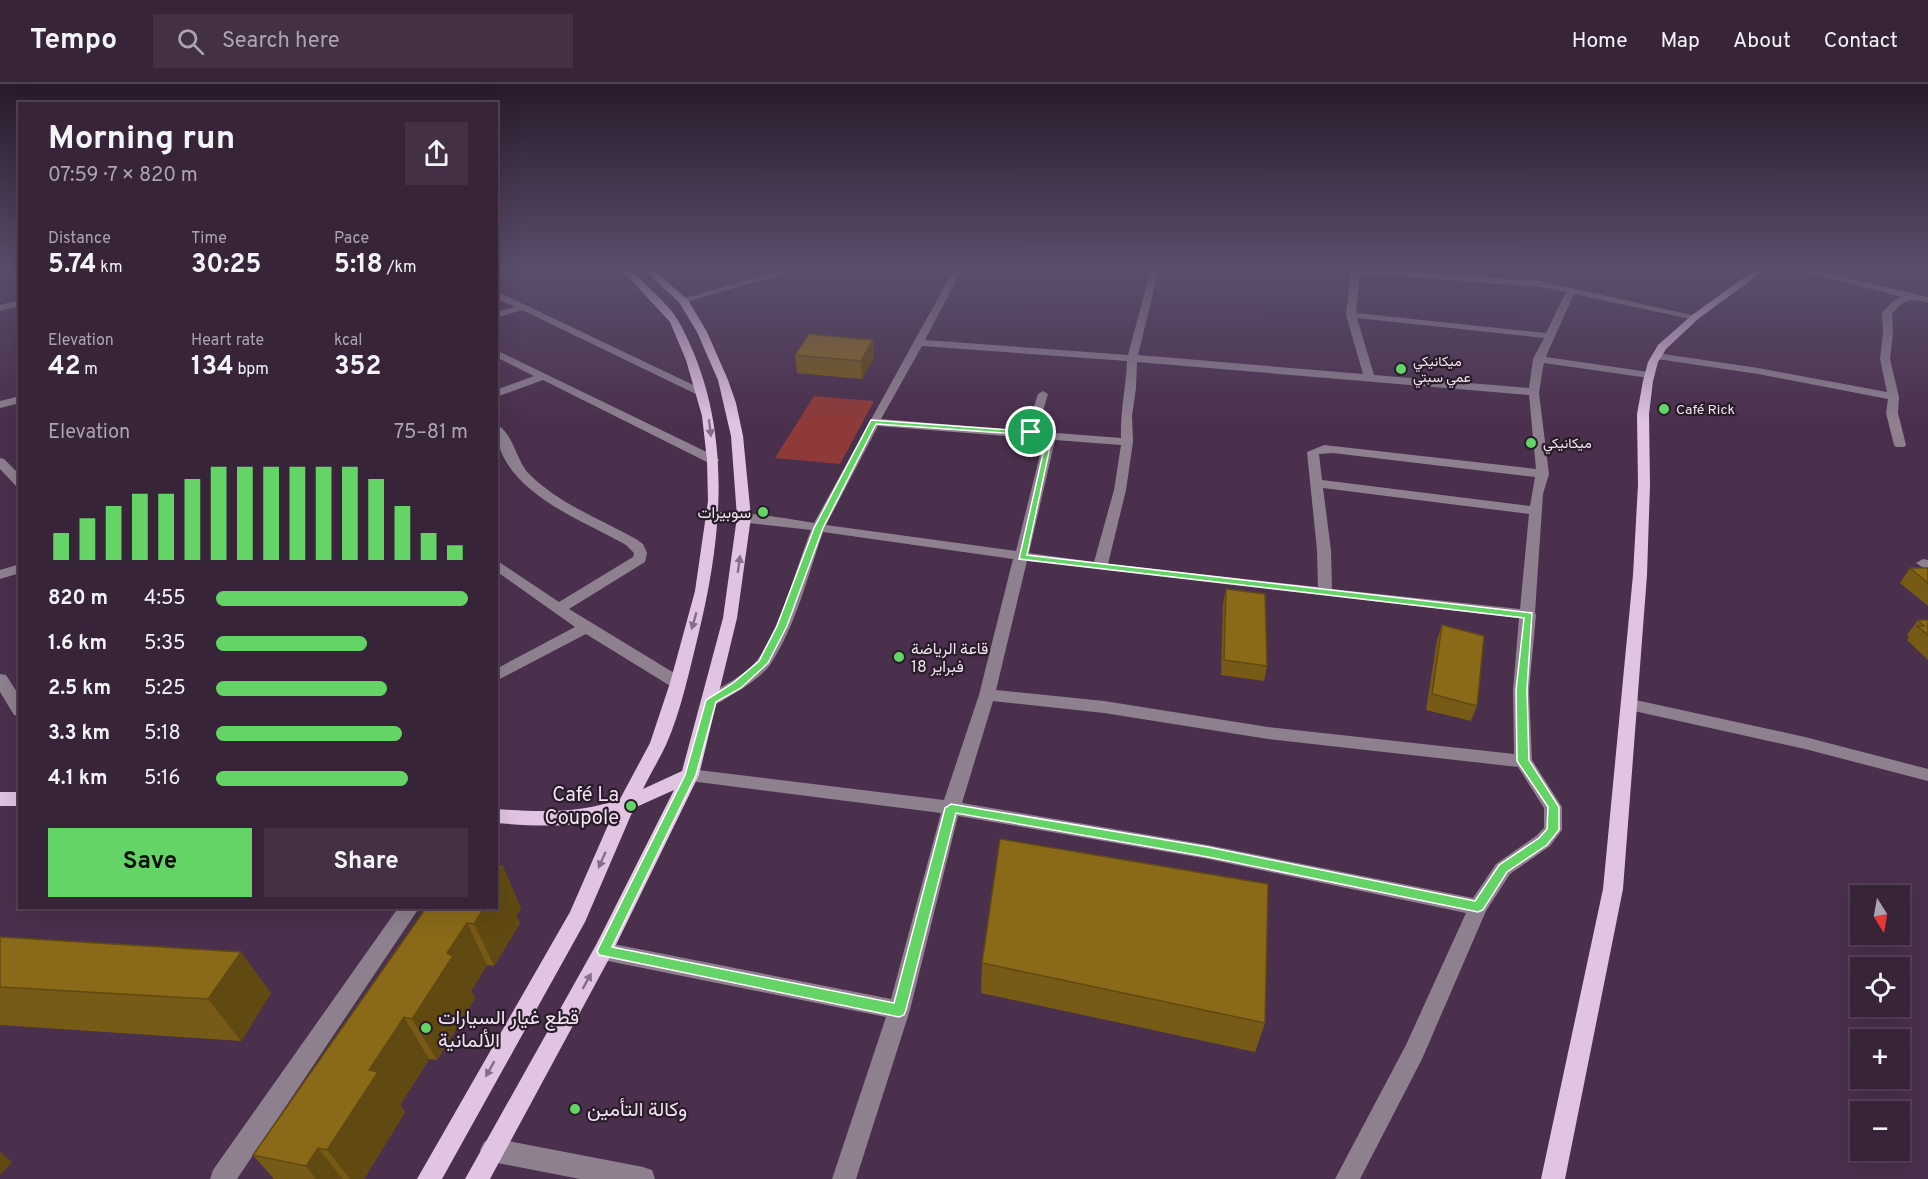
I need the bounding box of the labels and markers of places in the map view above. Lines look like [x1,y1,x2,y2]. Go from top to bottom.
place label: ميكانيكي عمي سبتي [1413,354,1471,389]
marker: ميكانيكي عمي سبتي [1394,362,1408,376]
marker: Café Rick [1657,402,1671,416]
place label: Café Rick [1676,402,1735,419]
pin [1005,406,1056,457]
marker: ميكانيكي [1524,436,1538,450]
place label: ميكانيكي [1543,436,1592,455]
place label: سوبيرات [697,504,751,524]
marker: سوبيرات [756,505,770,519]
place label: قاعة الرياضة 18 فبراير [911,640,988,678]
marker: قاعة الرياضة 18 فبراير [892,650,906,664]
place label: Café La Coupole [545,783,619,832]
marker: Café La Coupole [624,799,638,813]
place label: قطع غيار السيارات الألمانية [438,1006,579,1055]
marker: قطع غيار السيارات الألمانية [419,1021,433,1035]
place label: وكالة التأمين [587,1098,687,1124]
marker: وكالة التأمين [568,1102,582,1116]

